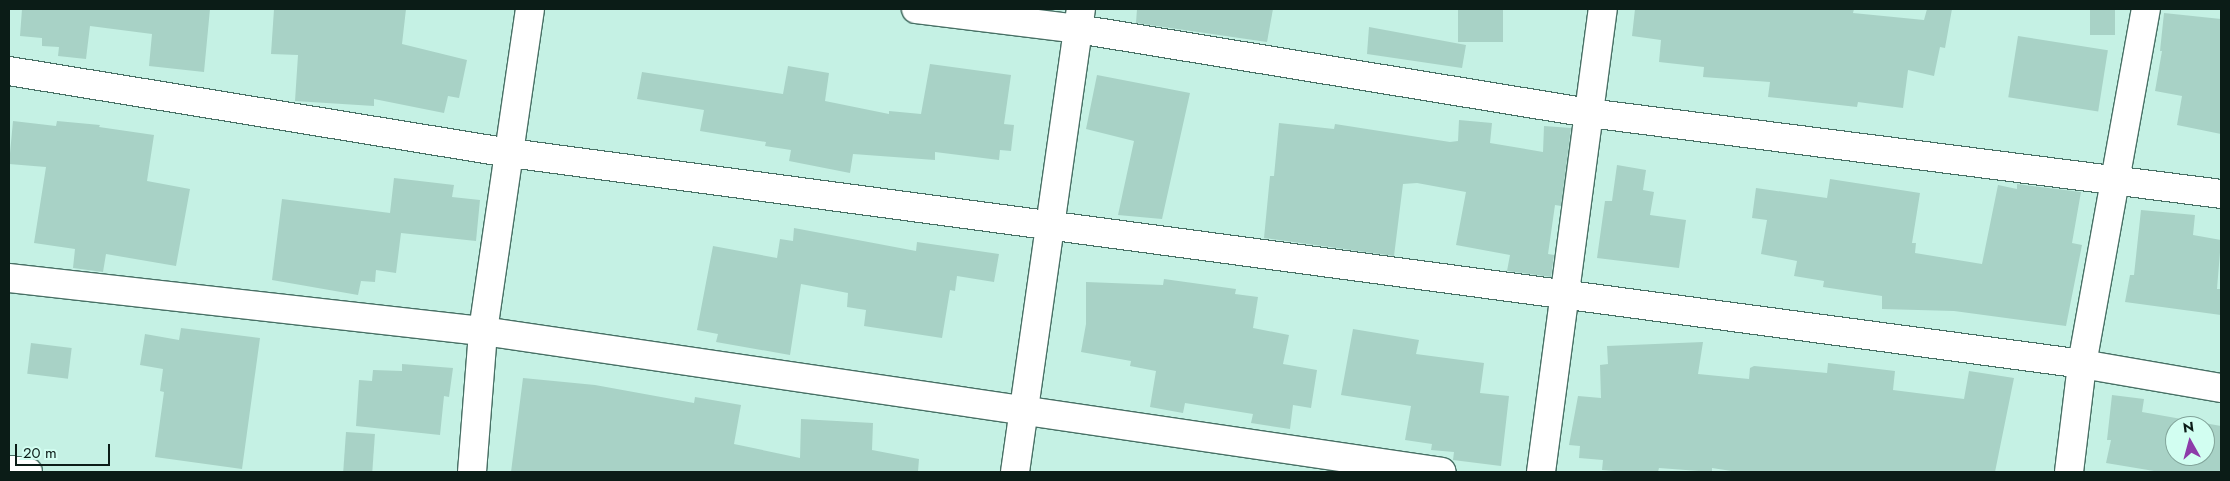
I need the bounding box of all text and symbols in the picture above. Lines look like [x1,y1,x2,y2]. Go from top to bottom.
north arrow [2165,416,2215,466]
text: N [2182,417,2195,438]
scale bar [18,434,112,466]
text: 20 m [23,442,57,464]

